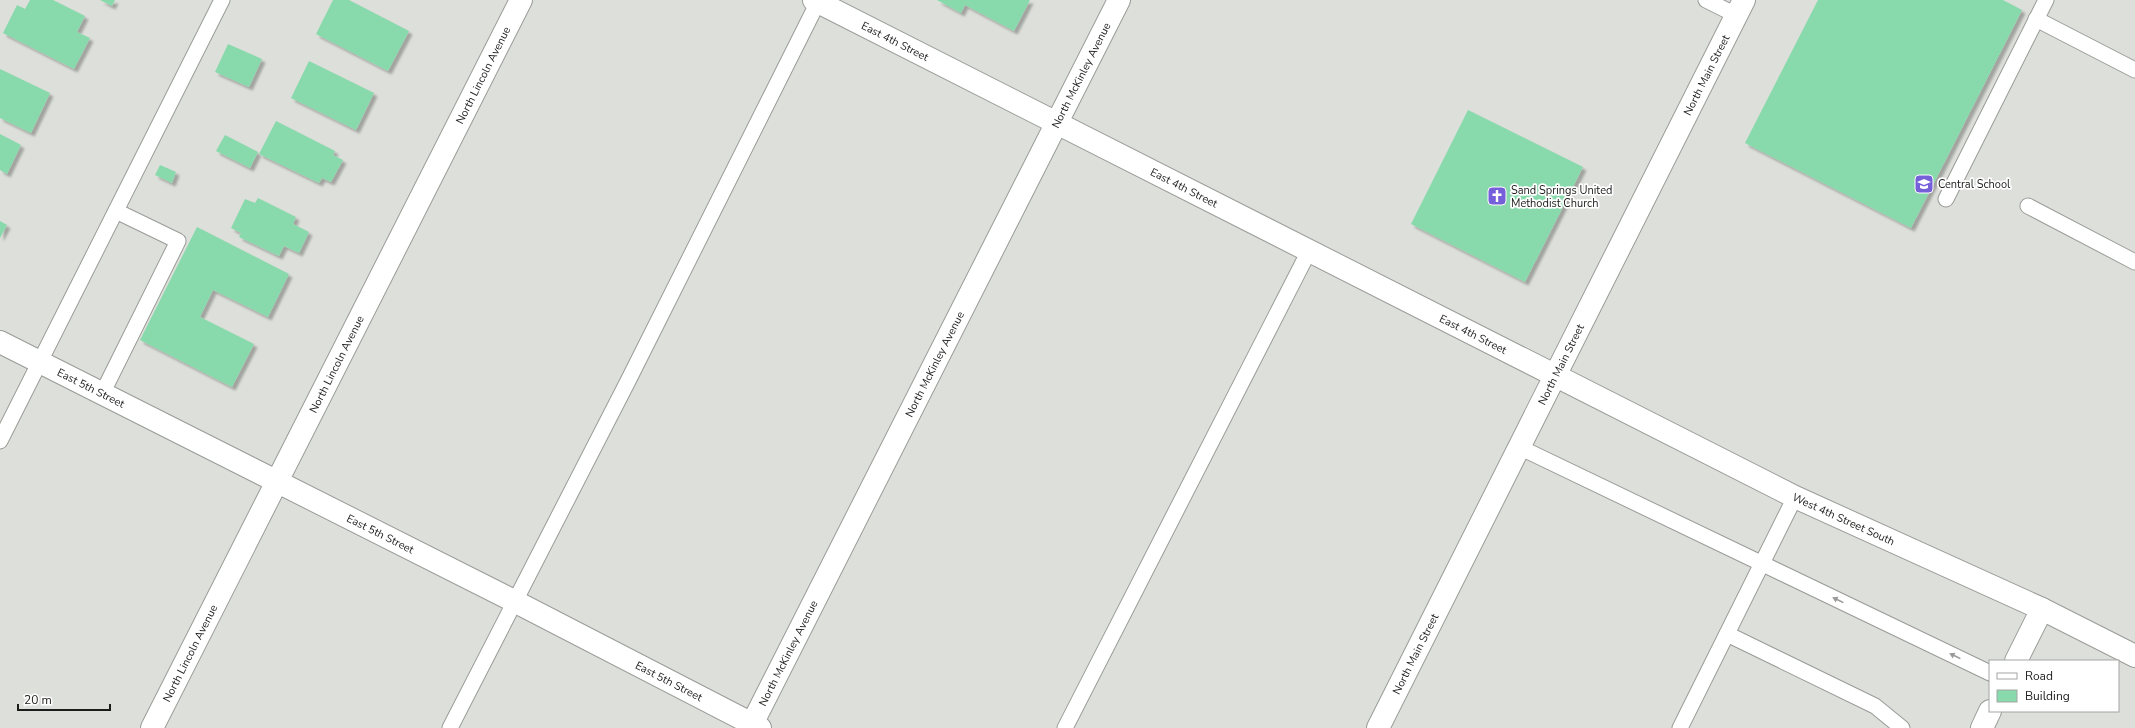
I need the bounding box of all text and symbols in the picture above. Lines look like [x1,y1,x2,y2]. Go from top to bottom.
street label: East 4th Street [859,18,931,65]
street label: North McKinley Avenue [1048,20,1114,131]
street label: North Lincoln Avenue [452,24,514,126]
street label: North Main Street [1680,32,1733,118]
street label: East 4th Street [1148,165,1220,211]
school or university icon: Central School [1913,173,1935,195]
place label: Central School [1938,177,2011,192]
place label: Sand Springs United Methodist Church [1511,183,1612,211]
church icon: Sand Springs United Methodist Church [1486,185,1508,207]
street label: North McKinley Avenue [902,309,968,420]
street label: East 4th Street [1437,311,1509,358]
street label: North Lincoln Avenue [306,313,368,415]
street label: North Main Street [1535,322,1588,407]
street label: East 5th Street [55,365,127,412]
street label: West 4th Street South [1790,490,1897,549]
street label: East 5th Street [344,511,417,557]
one-way arrow [1832,597,1844,603]
street label: North McKinley Avenue [755,598,822,709]
street label: North Lincoln Avenue [160,602,221,704]
street label: North Main Street [1389,611,1442,697]
one-way arrow [1949,653,1961,659]
street label: East 5th Street [633,658,705,705]
legend [1989,660,2119,712]
text: Road [2025,668,2053,684]
scale bar [18,686,110,712]
text: Building [2025,688,2070,704]
text: 20 m [24,692,52,708]

